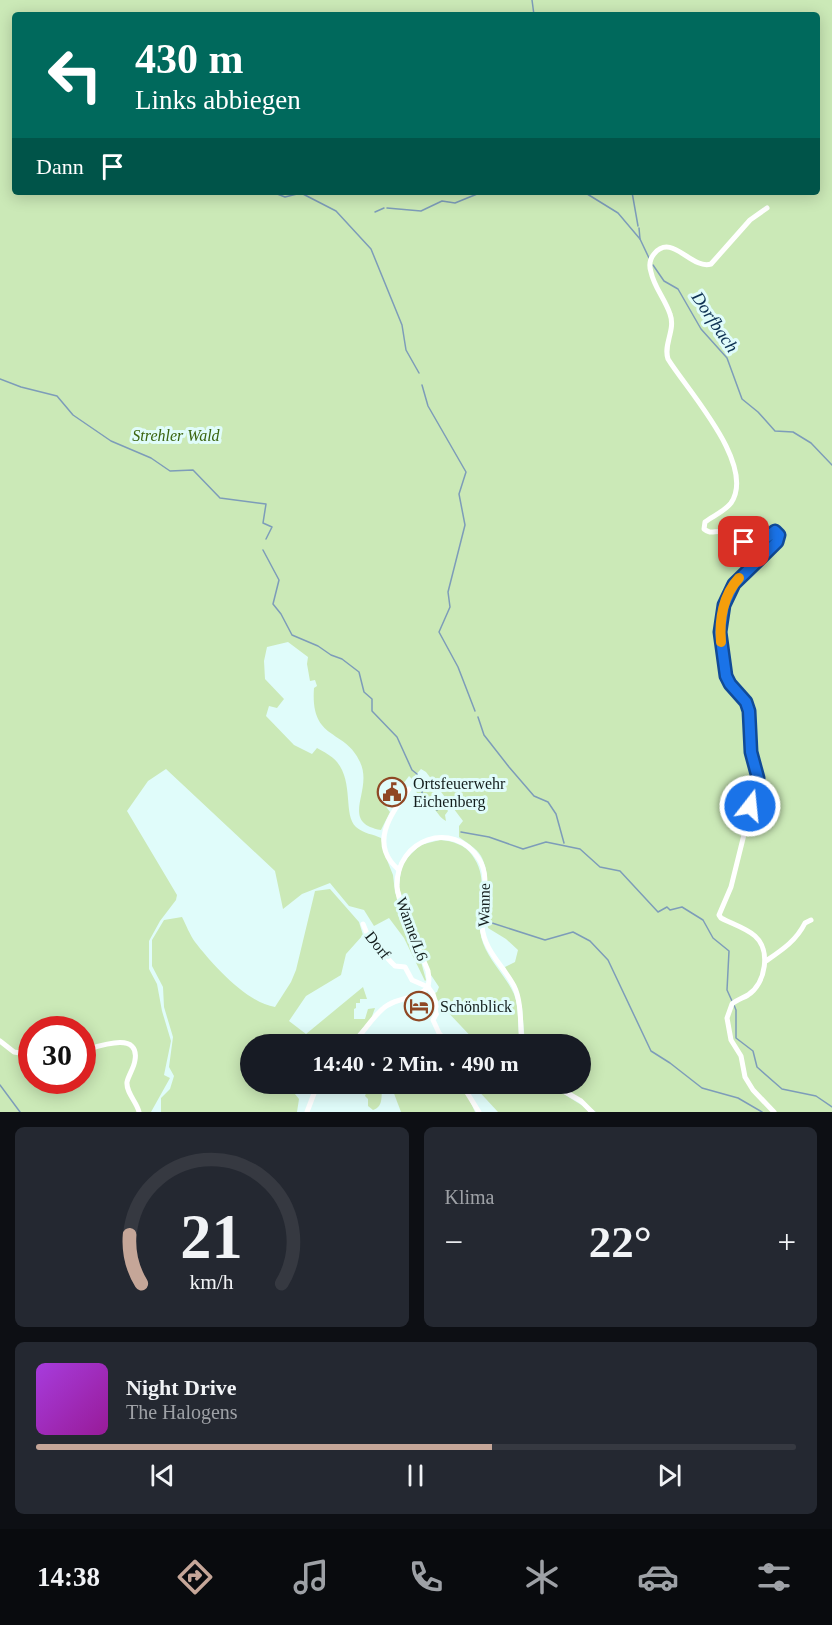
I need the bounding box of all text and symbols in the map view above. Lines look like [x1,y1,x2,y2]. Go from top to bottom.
icon: left [36,36,114,114]
text: 430 m [135,36,244,82]
text: Links abbiegen [135,85,301,115]
icon: arrive [96,150,129,183]
text: Dann [36,154,84,179]
water label: Dorfbach [687,287,743,356]
park label: Strehler Wald [132,427,221,444]
pin [718,516,769,567]
icon: arrive [727,525,760,558]
position arrow [718,774,782,838]
place label: Ortsfeuerwehr Eichenberg [413,775,506,811]
public building icon: Ortsfeuerwehr Eichenberg [376,776,408,808]
street label: Wanne [475,883,493,927]
street label: Wanne/L6 [393,895,431,963]
street label: Dorf [362,928,394,963]
hotel icon: Schönblick [403,990,435,1022]
place label: Schönblick [440,998,512,1015]
speed limit sign: 30 [18,1016,96,1094]
text: 14:40 · 2 Min. · 490 m [313,1051,518,1076]
text: Klima [445,1186,495,1208]
text: 21 [181,1202,243,1271]
text: 22° [589,1217,652,1267]
text: − [445,1224,463,1260]
text: + [777,1224,796,1260]
text: km/h [190,1270,234,1294]
text: Night Drive [126,1375,237,1400]
text: The Halogens [126,1401,238,1423]
icon: previous [146,1459,179,1492]
icon: pause [399,1459,432,1492]
icon: next [653,1459,686,1492]
icon: directions [174,1556,216,1598]
icon: music [290,1556,332,1598]
icon: phone [405,1556,447,1598]
icon: climate [521,1556,563,1598]
icon: car [637,1556,679,1598]
icon: filters [753,1556,795,1598]
text: 14:38 [37,1562,100,1592]

